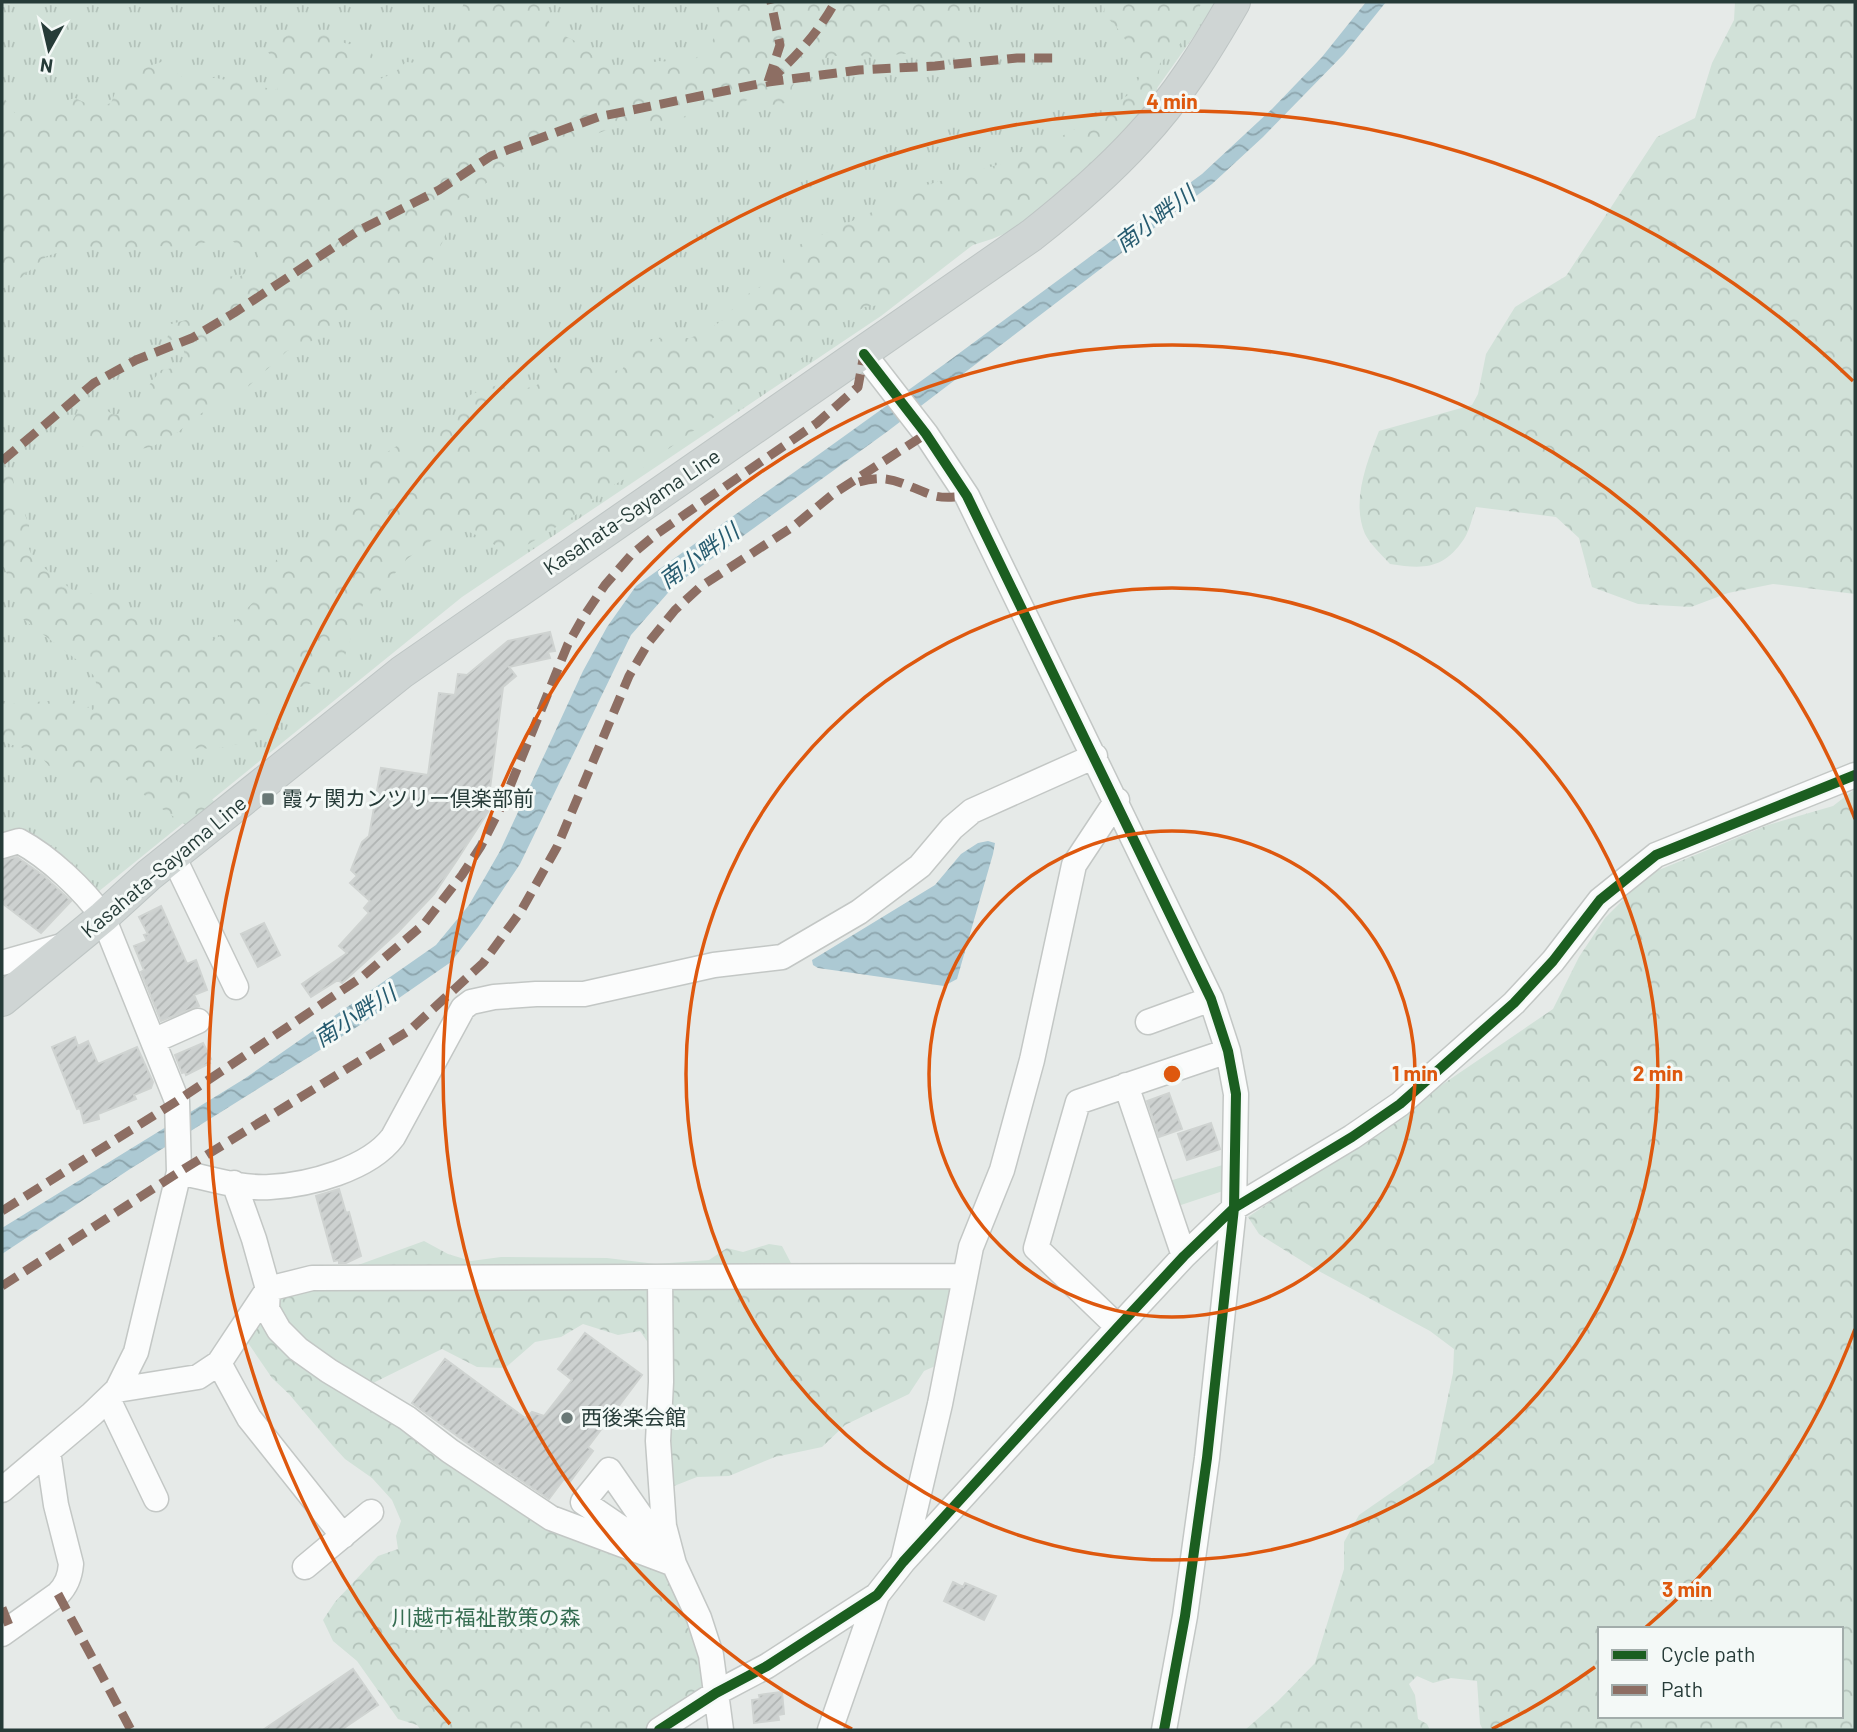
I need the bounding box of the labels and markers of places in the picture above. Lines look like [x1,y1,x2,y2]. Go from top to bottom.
place label: 霞ヶ関カンツリー倶楽部前 [282,785,534,810]
marker: 霞ヶ関カンツリー倶楽部前 [260,791,276,807]
centre of rings [1160,1062,1184,1086]
place label: 西後楽会館 [581,1404,686,1429]
marker: 西後楽会館 [559,1410,575,1426]

